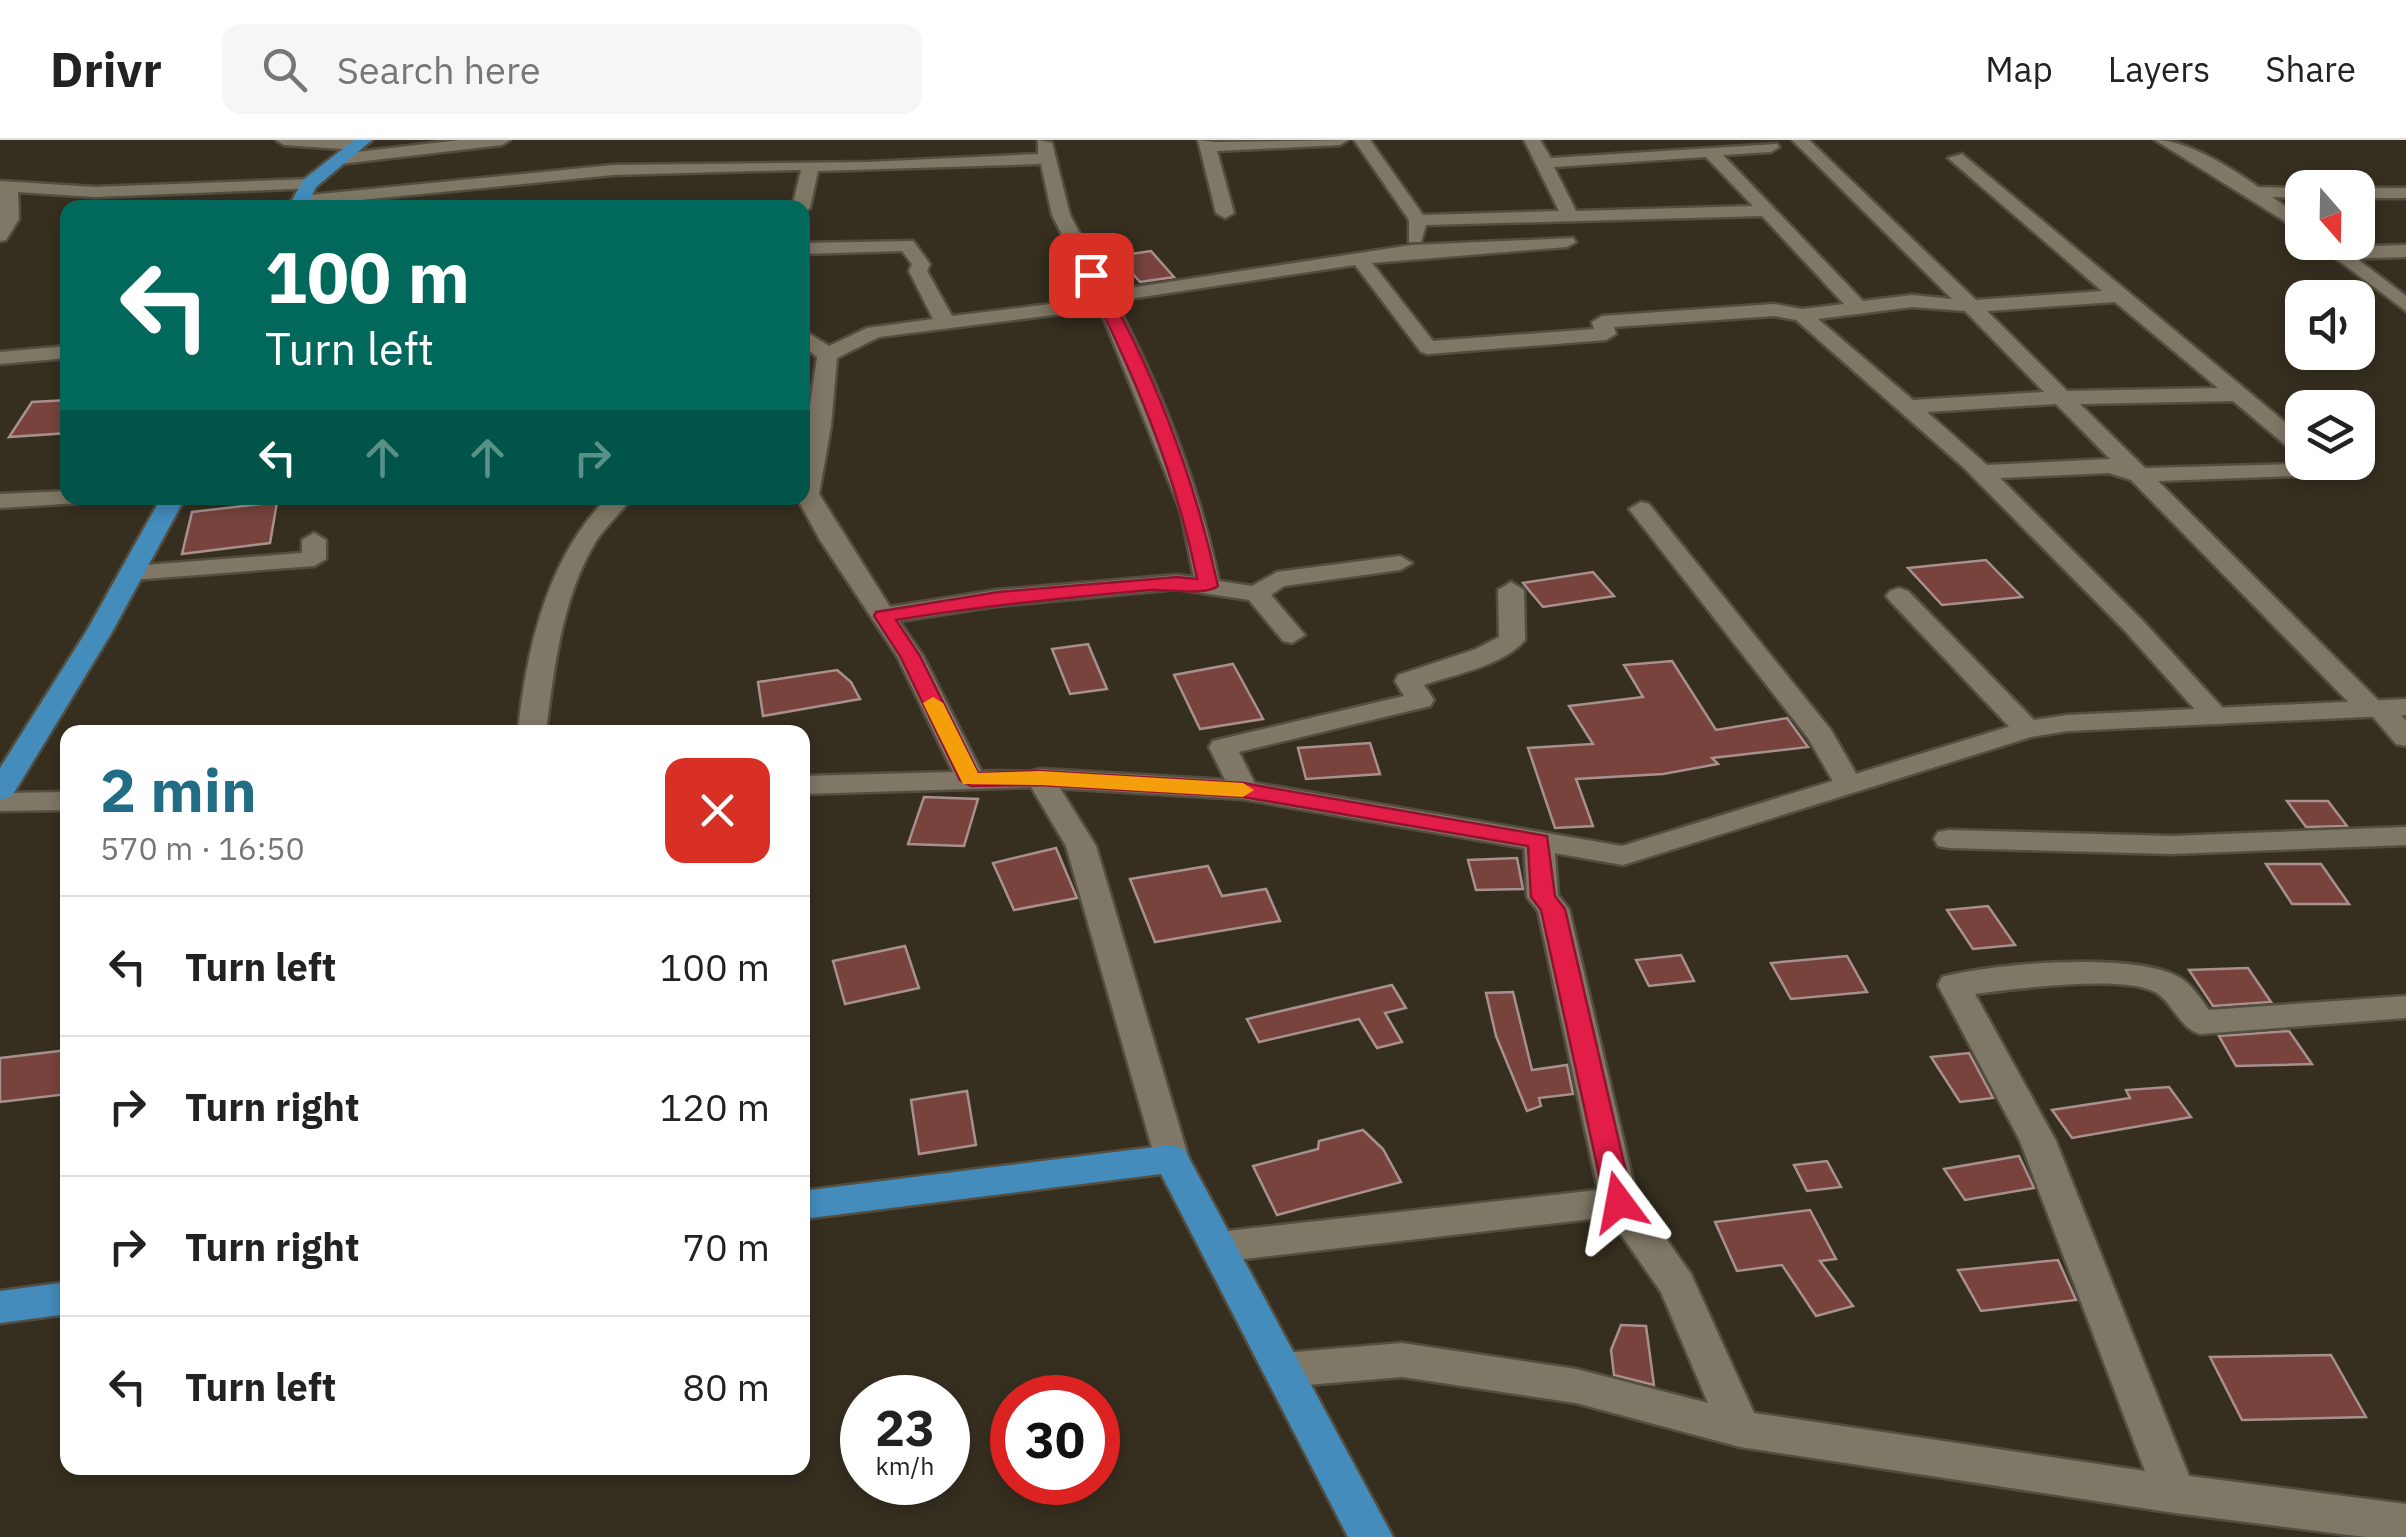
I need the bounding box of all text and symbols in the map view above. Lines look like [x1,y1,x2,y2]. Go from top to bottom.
search box [222,24,922,114]
text: Drivr [50,38,162,100]
icon: search [257,42,312,97]
text: Search here [337,45,541,94]
text: Map [1985,46,2053,92]
text: Layers [2108,46,2210,92]
text: Share [2265,46,2356,92]
north arrow [2285,170,2375,260]
map controls [2285,170,2375,480]
text: 100 m [265,231,470,322]
pin [1049,233,1134,318]
icon: left [100,240,230,370]
icon: arrive [1064,248,1119,303]
button: sound [2285,280,2375,370]
text: Turn left [265,319,434,377]
button: layers [2285,390,2375,480]
icon: left [250,430,305,485]
icon: ahead [355,430,410,485]
icon: ahead [460,430,515,485]
icon: right [565,430,620,485]
text: 2 min [100,750,257,829]
button: close [665,758,770,863]
text: 570 m · 16:50 [100,827,305,869]
icon: left [100,939,155,994]
text: Turn left [185,942,336,991]
text: 100 m [659,942,770,991]
icon: right [100,1079,155,1134]
text: Turn right [185,1082,360,1131]
text: 120 m [659,1082,770,1131]
position arrow [1567,1150,1671,1254]
icon: right [100,1219,155,1274]
text: Turn right [185,1222,360,1271]
text: 70 m [682,1222,770,1271]
icon: left [100,1359,155,1414]
text: Turn left [185,1362,336,1411]
text: 80 m [682,1362,770,1411]
speed limit sign: 30 [990,1375,1120,1505]
text: 23 [875,1395,935,1460]
text: km/h [876,1449,934,1482]

